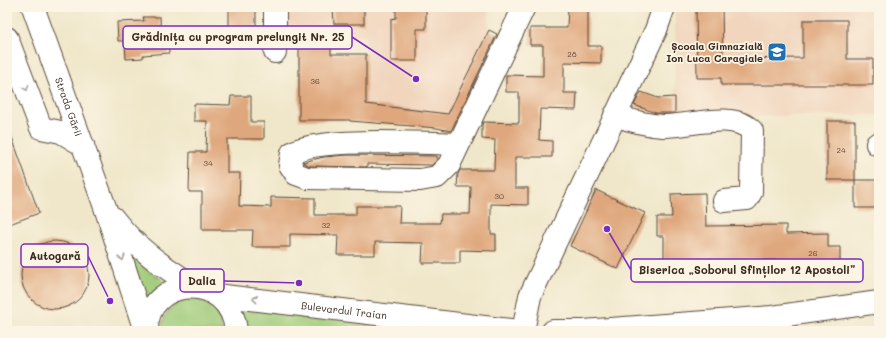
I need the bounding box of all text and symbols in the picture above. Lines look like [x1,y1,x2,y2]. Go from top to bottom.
callout: Grădinița cu program prelungit Nr. 25 [123,26,352,49]
text: Grădinița cu program prelungit Nr. 25 [131,29,345,45]
place label: Școala Gimnazială Ion Luca Caragiale [666,39,763,65]
school or university icon: Școala Gimnazială Ion Luca Caragiale [766,41,788,63]
house number: 28 [567,49,577,59]
street label: Strada Gării [52,75,86,138]
house number: 36 [310,76,320,86]
one-way arrow [21,84,29,91]
house number: 24 [836,145,846,155]
house number: 34 [203,158,213,168]
house number: 30 [494,191,504,201]
house number: 32 [321,220,331,230]
callout: Autogară [21,244,88,267]
text: Autogară [29,248,81,263]
house number: 26 [808,248,818,258]
one-way arrow [117,254,125,261]
callout: Biserica „Soborul Sfinților 12 Apostoli” [631,259,863,282]
text: Biserica „Soborul Sfinților 12 Apostoli” [639,262,855,278]
callout: Dalia [180,269,224,292]
text: Dalia [188,273,216,288]
one-way arrow [252,295,258,304]
street label: Bulevardul Traian [300,298,388,322]

